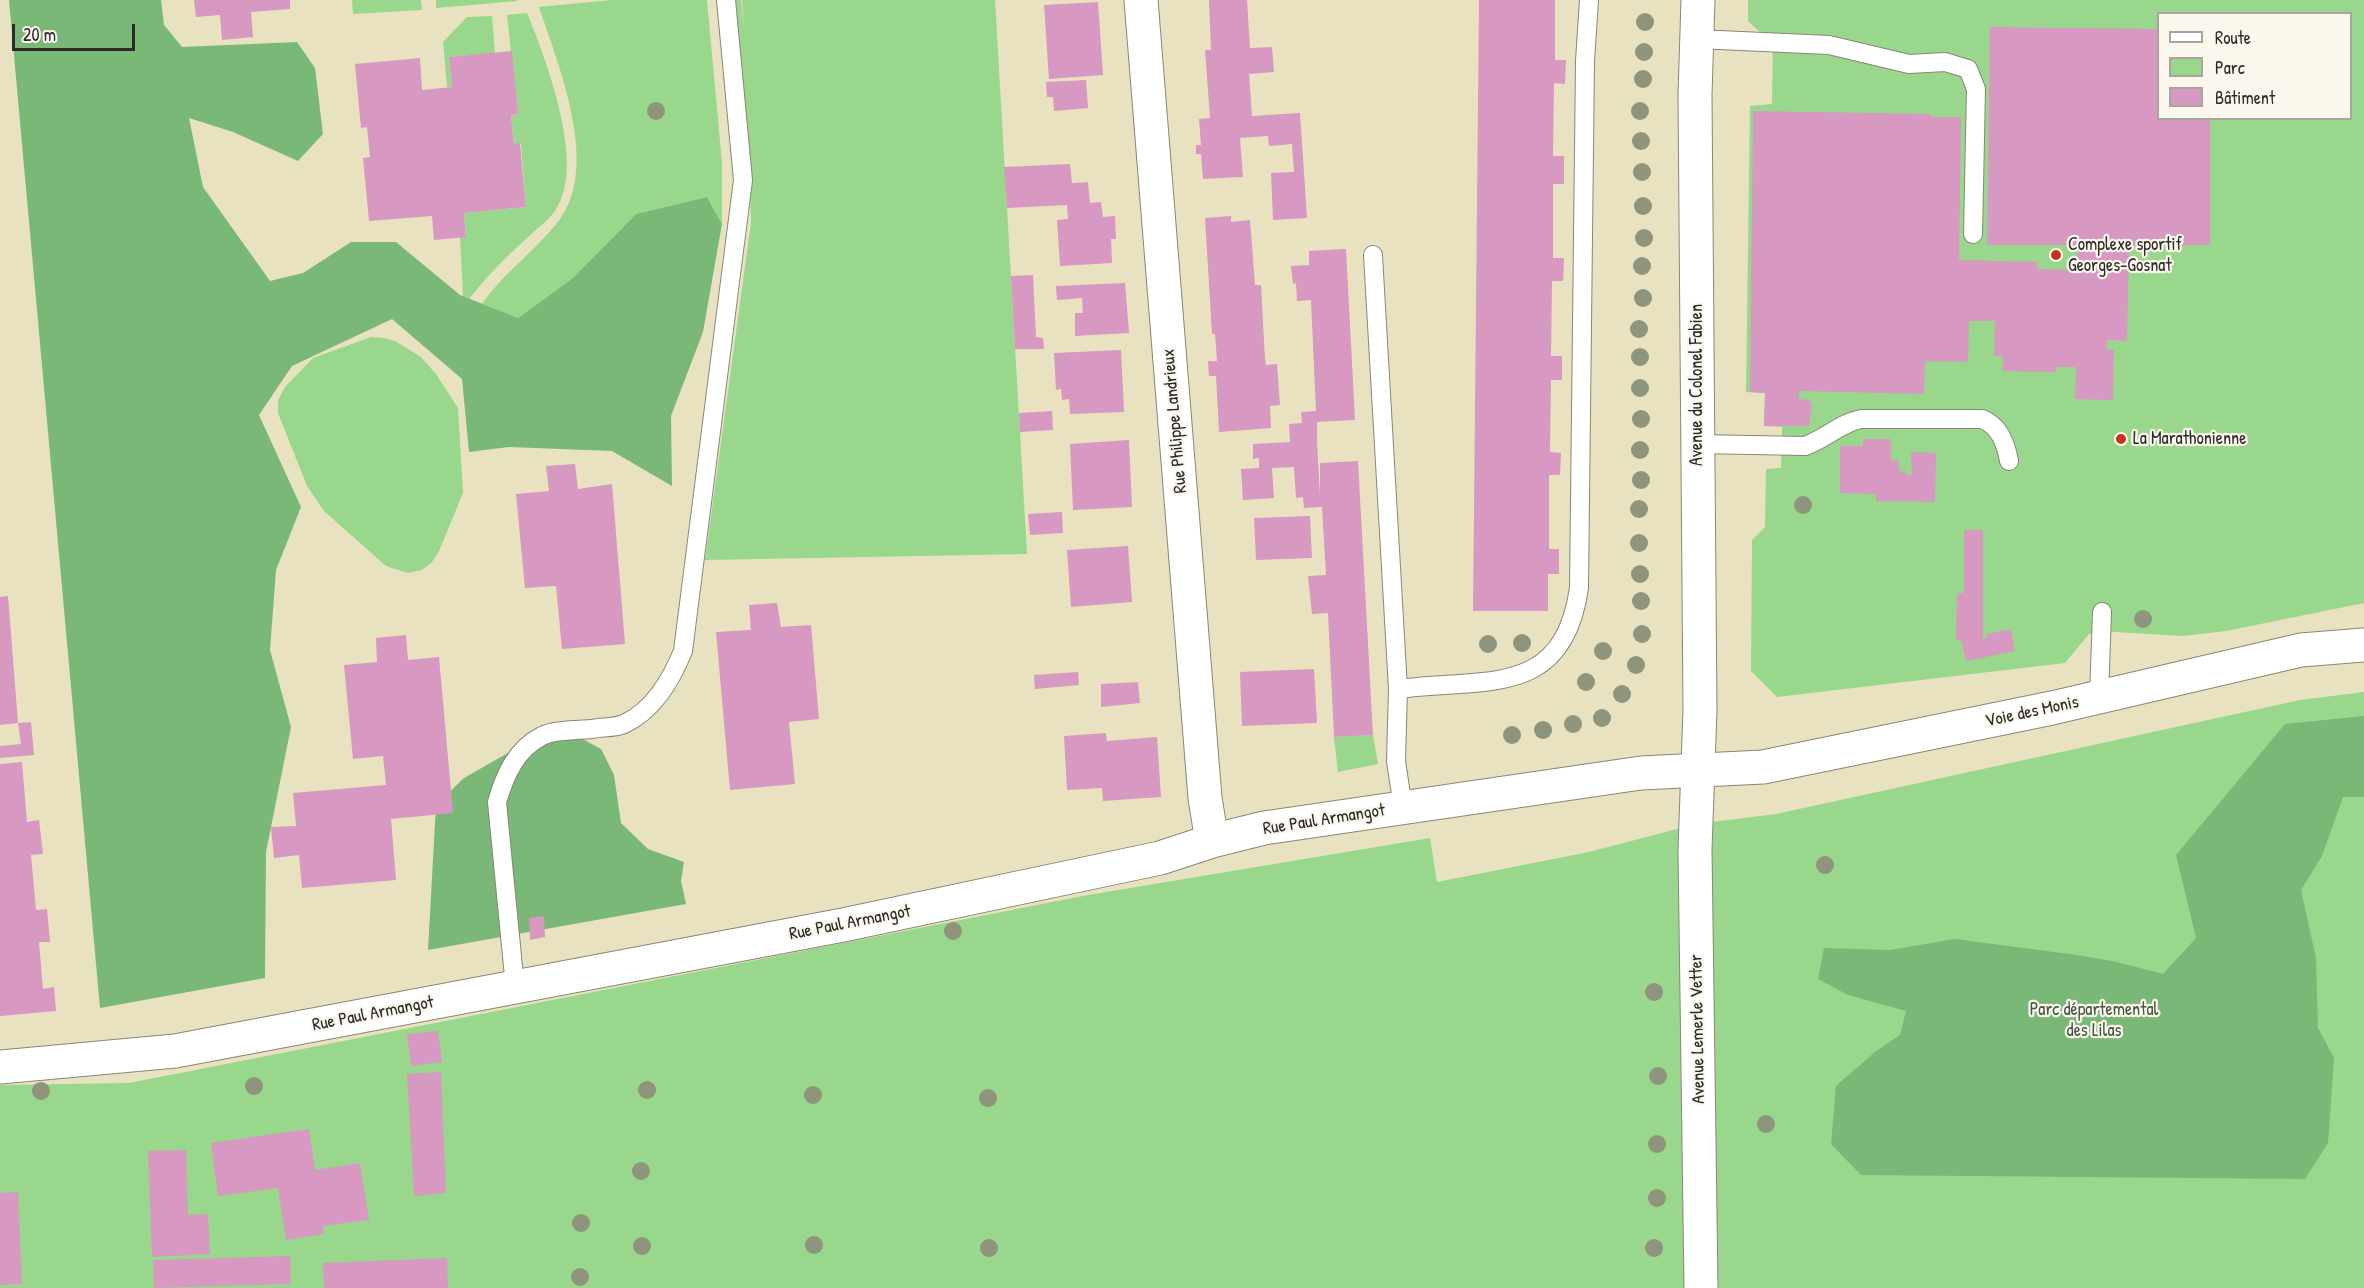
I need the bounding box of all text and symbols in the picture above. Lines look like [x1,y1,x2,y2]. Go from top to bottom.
scale bar [15,12,138,50]
legend [2157,12,2352,120]
text: 20 m [23,22,56,47]
text: Route [2215,25,2251,50]
text: Parc [2215,55,2245,80]
text: Bâtiment [2215,85,2275,110]
place label: Complexe sportif Georges-Gosnat [2068,234,2182,276]
marker: Complexe sportif Georges-Gosnat [2049,248,2063,262]
street label: Avenue du Colonel Fabien [1686,304,1708,466]
street label: Rue Philippe Landrieux [1158,348,1192,494]
place label: La Marathonienne [2133,428,2246,450]
marker: La Marathonienne [2114,432,2128,446]
street label: Voie des Monis [1983,692,2081,732]
street label: Rue Paul Armangot [1262,800,1386,840]
street label: Rue Paul Armangot [788,901,912,945]
street label: Avenue Lemerle Vetter [1686,954,1710,1104]
street label: Rue Paul Armangot [311,992,435,1036]
park label: Parc départemental des Lilas [2030,999,2158,1042]

